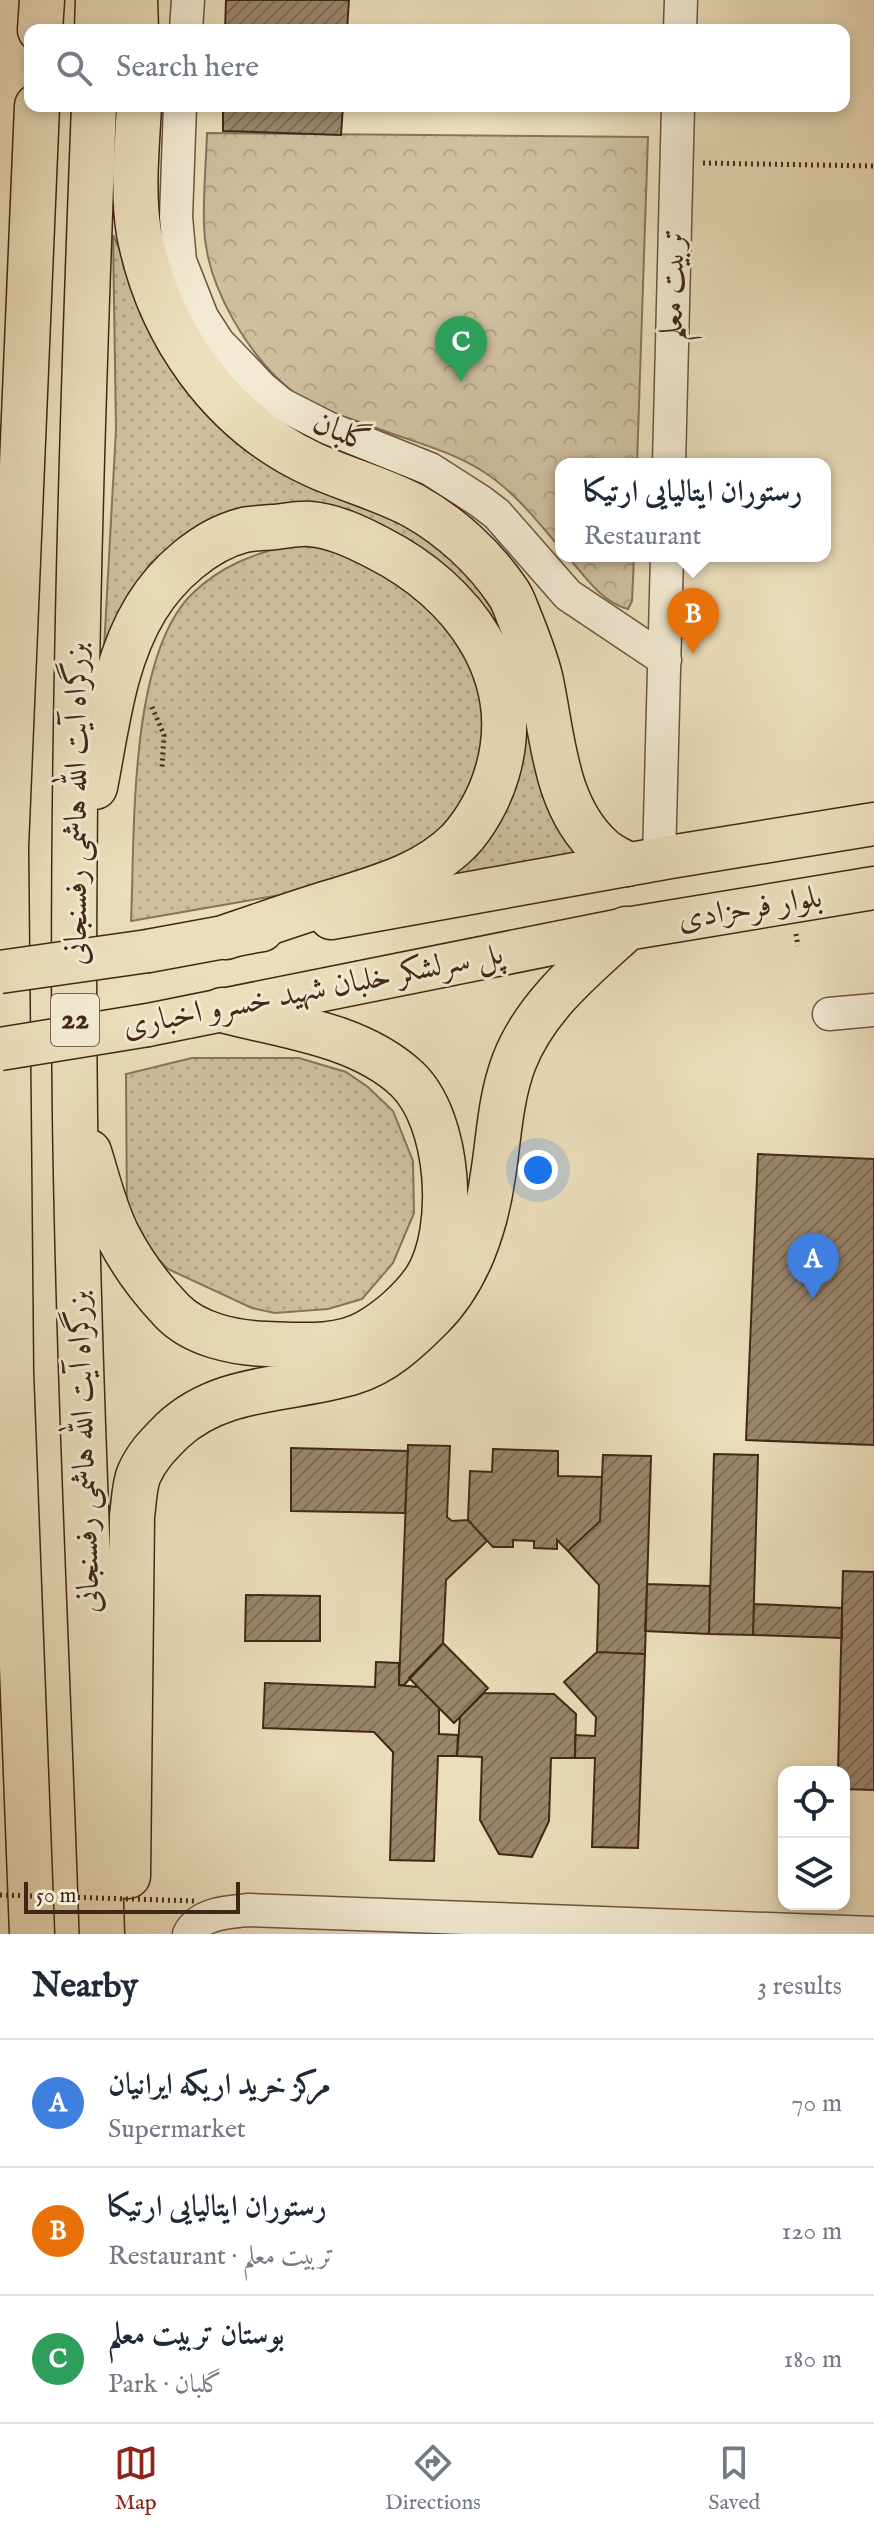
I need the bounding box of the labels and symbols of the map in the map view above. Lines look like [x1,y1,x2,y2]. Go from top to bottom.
street label: تربیت معلم [653,229,704,342]
pin: C [435,316,487,382]
street label: گلبان [306,402,376,463]
pin: B [667,588,719,654]
street label: بزرگراه آیت الله هاشمی رفسنجانی [50,642,98,965]
street label: بلوار فرحزادی [675,877,825,941]
street label: پل سرلشکر خلبان شهید خسرو اخباری [119,934,509,1048]
road number: 22 [51,994,99,1046]
your location [518,1150,558,1190]
pin: A [787,1233,839,1299]
street label: بزرگراه آیت الله هاشمی رفسنجانی [52,1290,111,1614]
scale bar [24,1878,240,1914]

